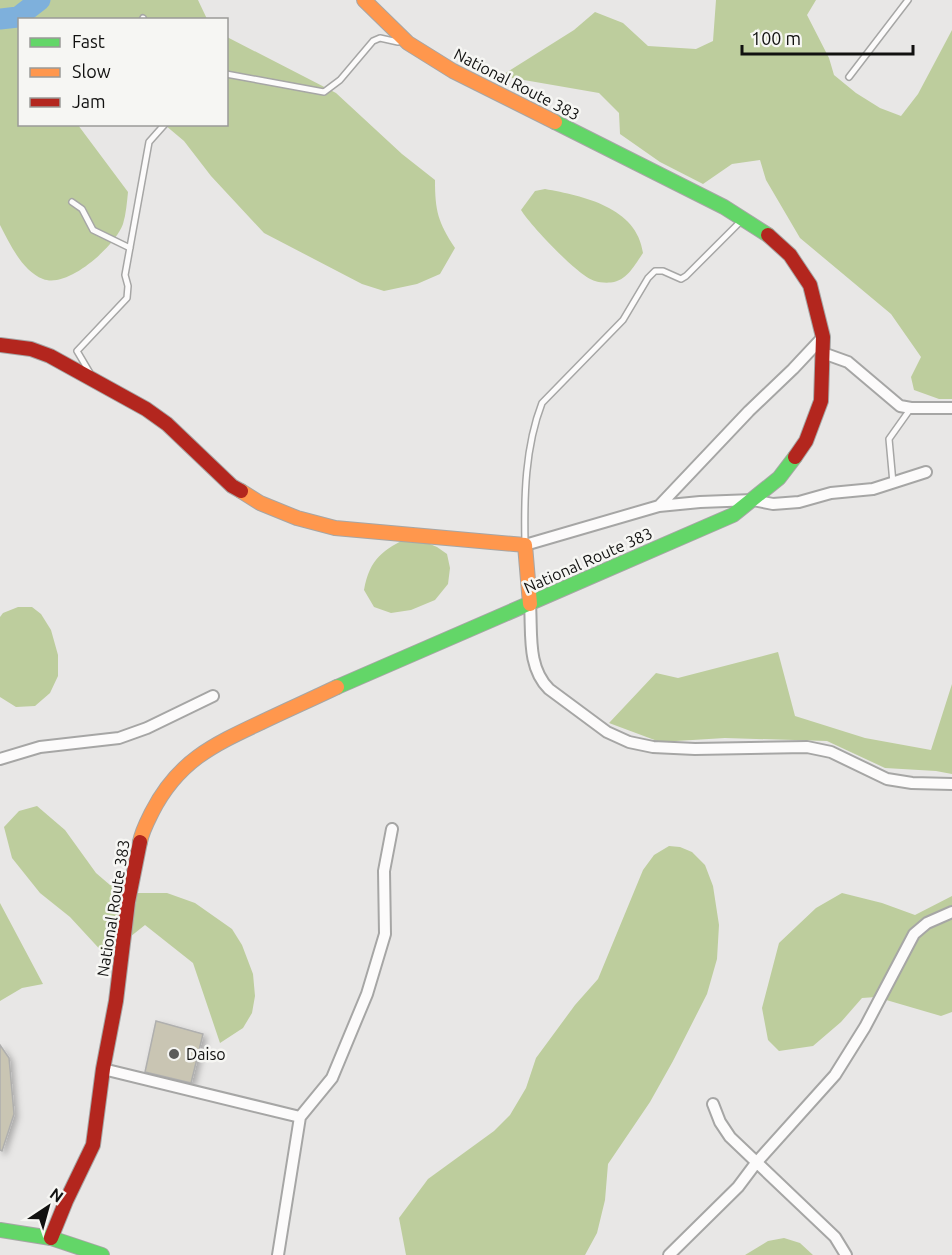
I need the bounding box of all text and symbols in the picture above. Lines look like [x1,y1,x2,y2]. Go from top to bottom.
legend [18,18,228,126]
scale bar [742,18,913,56]
text: 100 m [751,28,801,48]
text: Fast [72,31,105,51]
street label: National Route 383 [451,45,583,123]
text: Slow [72,61,111,81]
text: Jam [72,91,106,111]
street label: National Route 383 [521,524,655,596]
street label: National Route 383 [93,838,133,978]
place label: Daiso [186,1045,226,1063]
marker: Daiso [167,1047,181,1061]
north arrow [18,1177,78,1237]
text: N [47,1184,67,1206]

